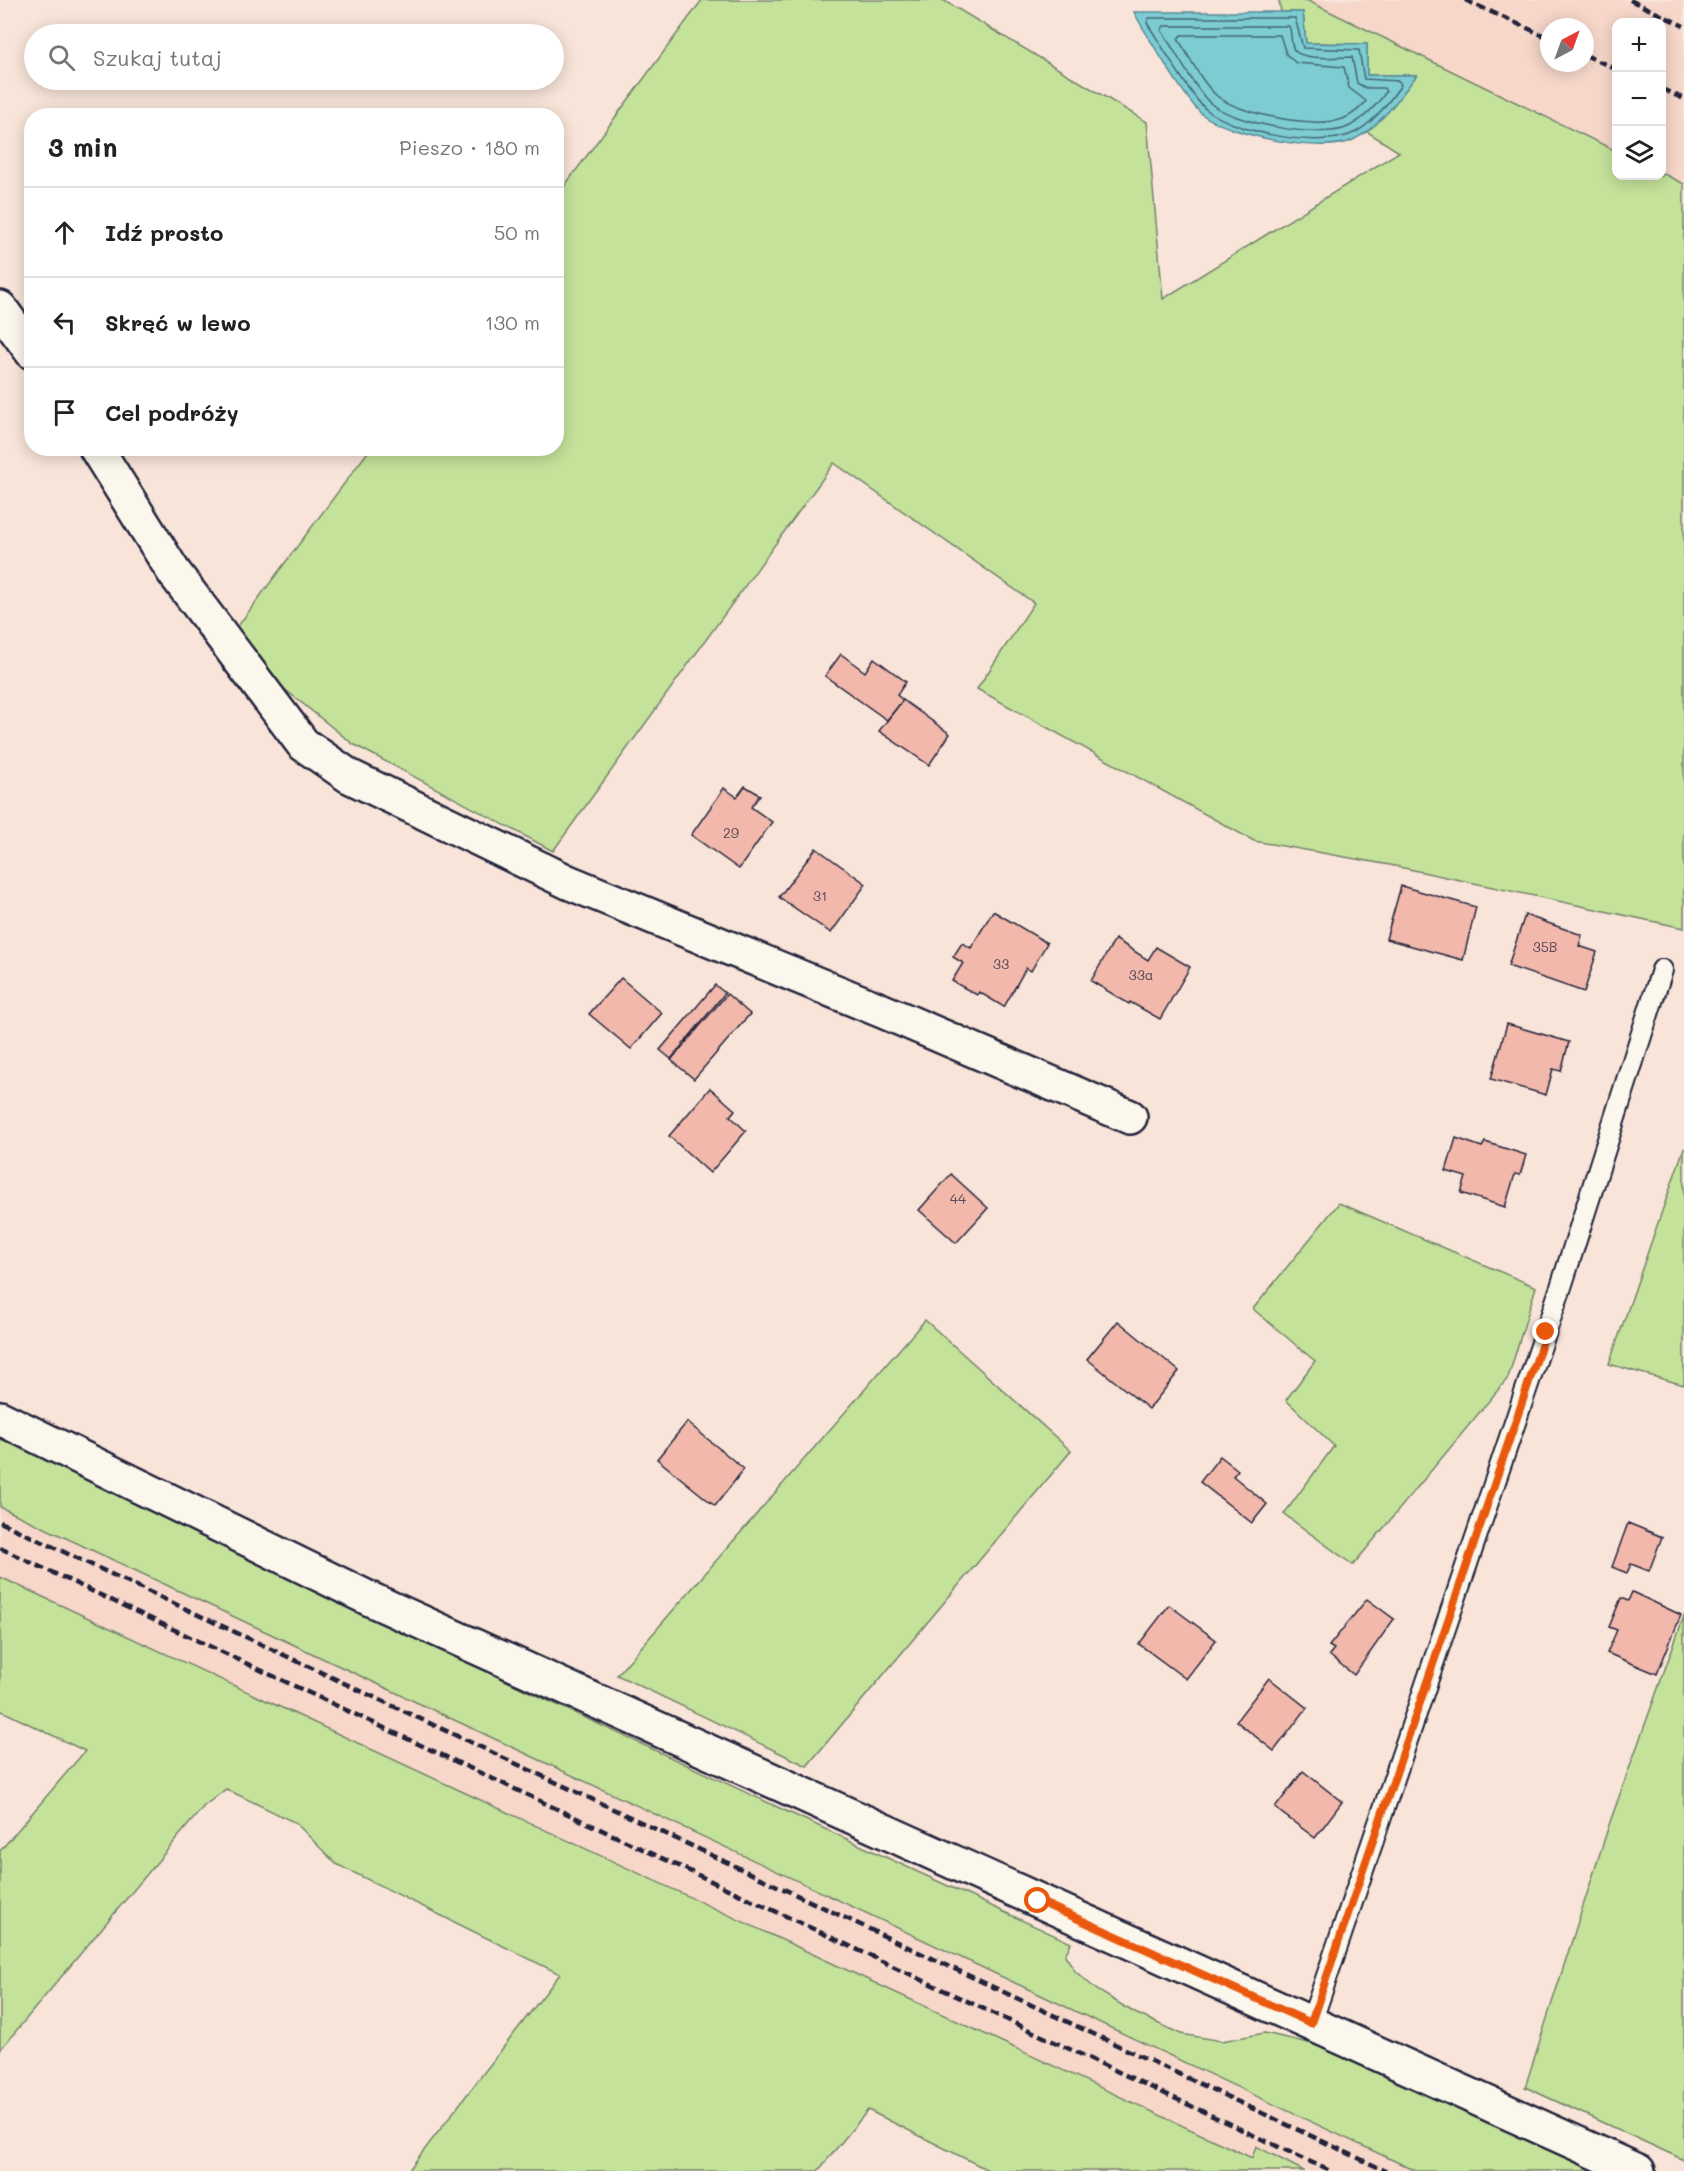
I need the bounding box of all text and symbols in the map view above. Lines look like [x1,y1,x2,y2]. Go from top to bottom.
north arrow [1540,18,1594,72]
map controls [1612,18,1666,180]
button: + [1612,18,1666,72]
search box [24,24,564,90]
icon: search [45,41,78,74]
text: Szukaj tutaj [93,43,222,72]
button: − [1612,72,1666,126]
button: layers [1612,126,1666,180]
text: 3 min [48,130,117,164]
text: Pieszo · 180 m [399,134,540,160]
icon: ahead [48,216,81,249]
text: Idź prosto [105,218,223,247]
text: 50 m [494,219,540,245]
icon: left [48,306,81,339]
text: Skręć w lewo [105,308,251,337]
text: 130 m [485,309,540,335]
icon: arrive [48,396,81,429]
text: Cel podróży [105,398,239,427]
house number: 29 [723,823,739,842]
house number: 31 [813,886,827,905]
house number: 35B [1532,937,1558,956]
house number: 33 [993,954,1009,973]
house number: 33a [1128,965,1154,984]
house number: 44 [950,1189,967,1208]
route end [1532,1318,1558,1344]
route start [1024,1887,1050,1913]

